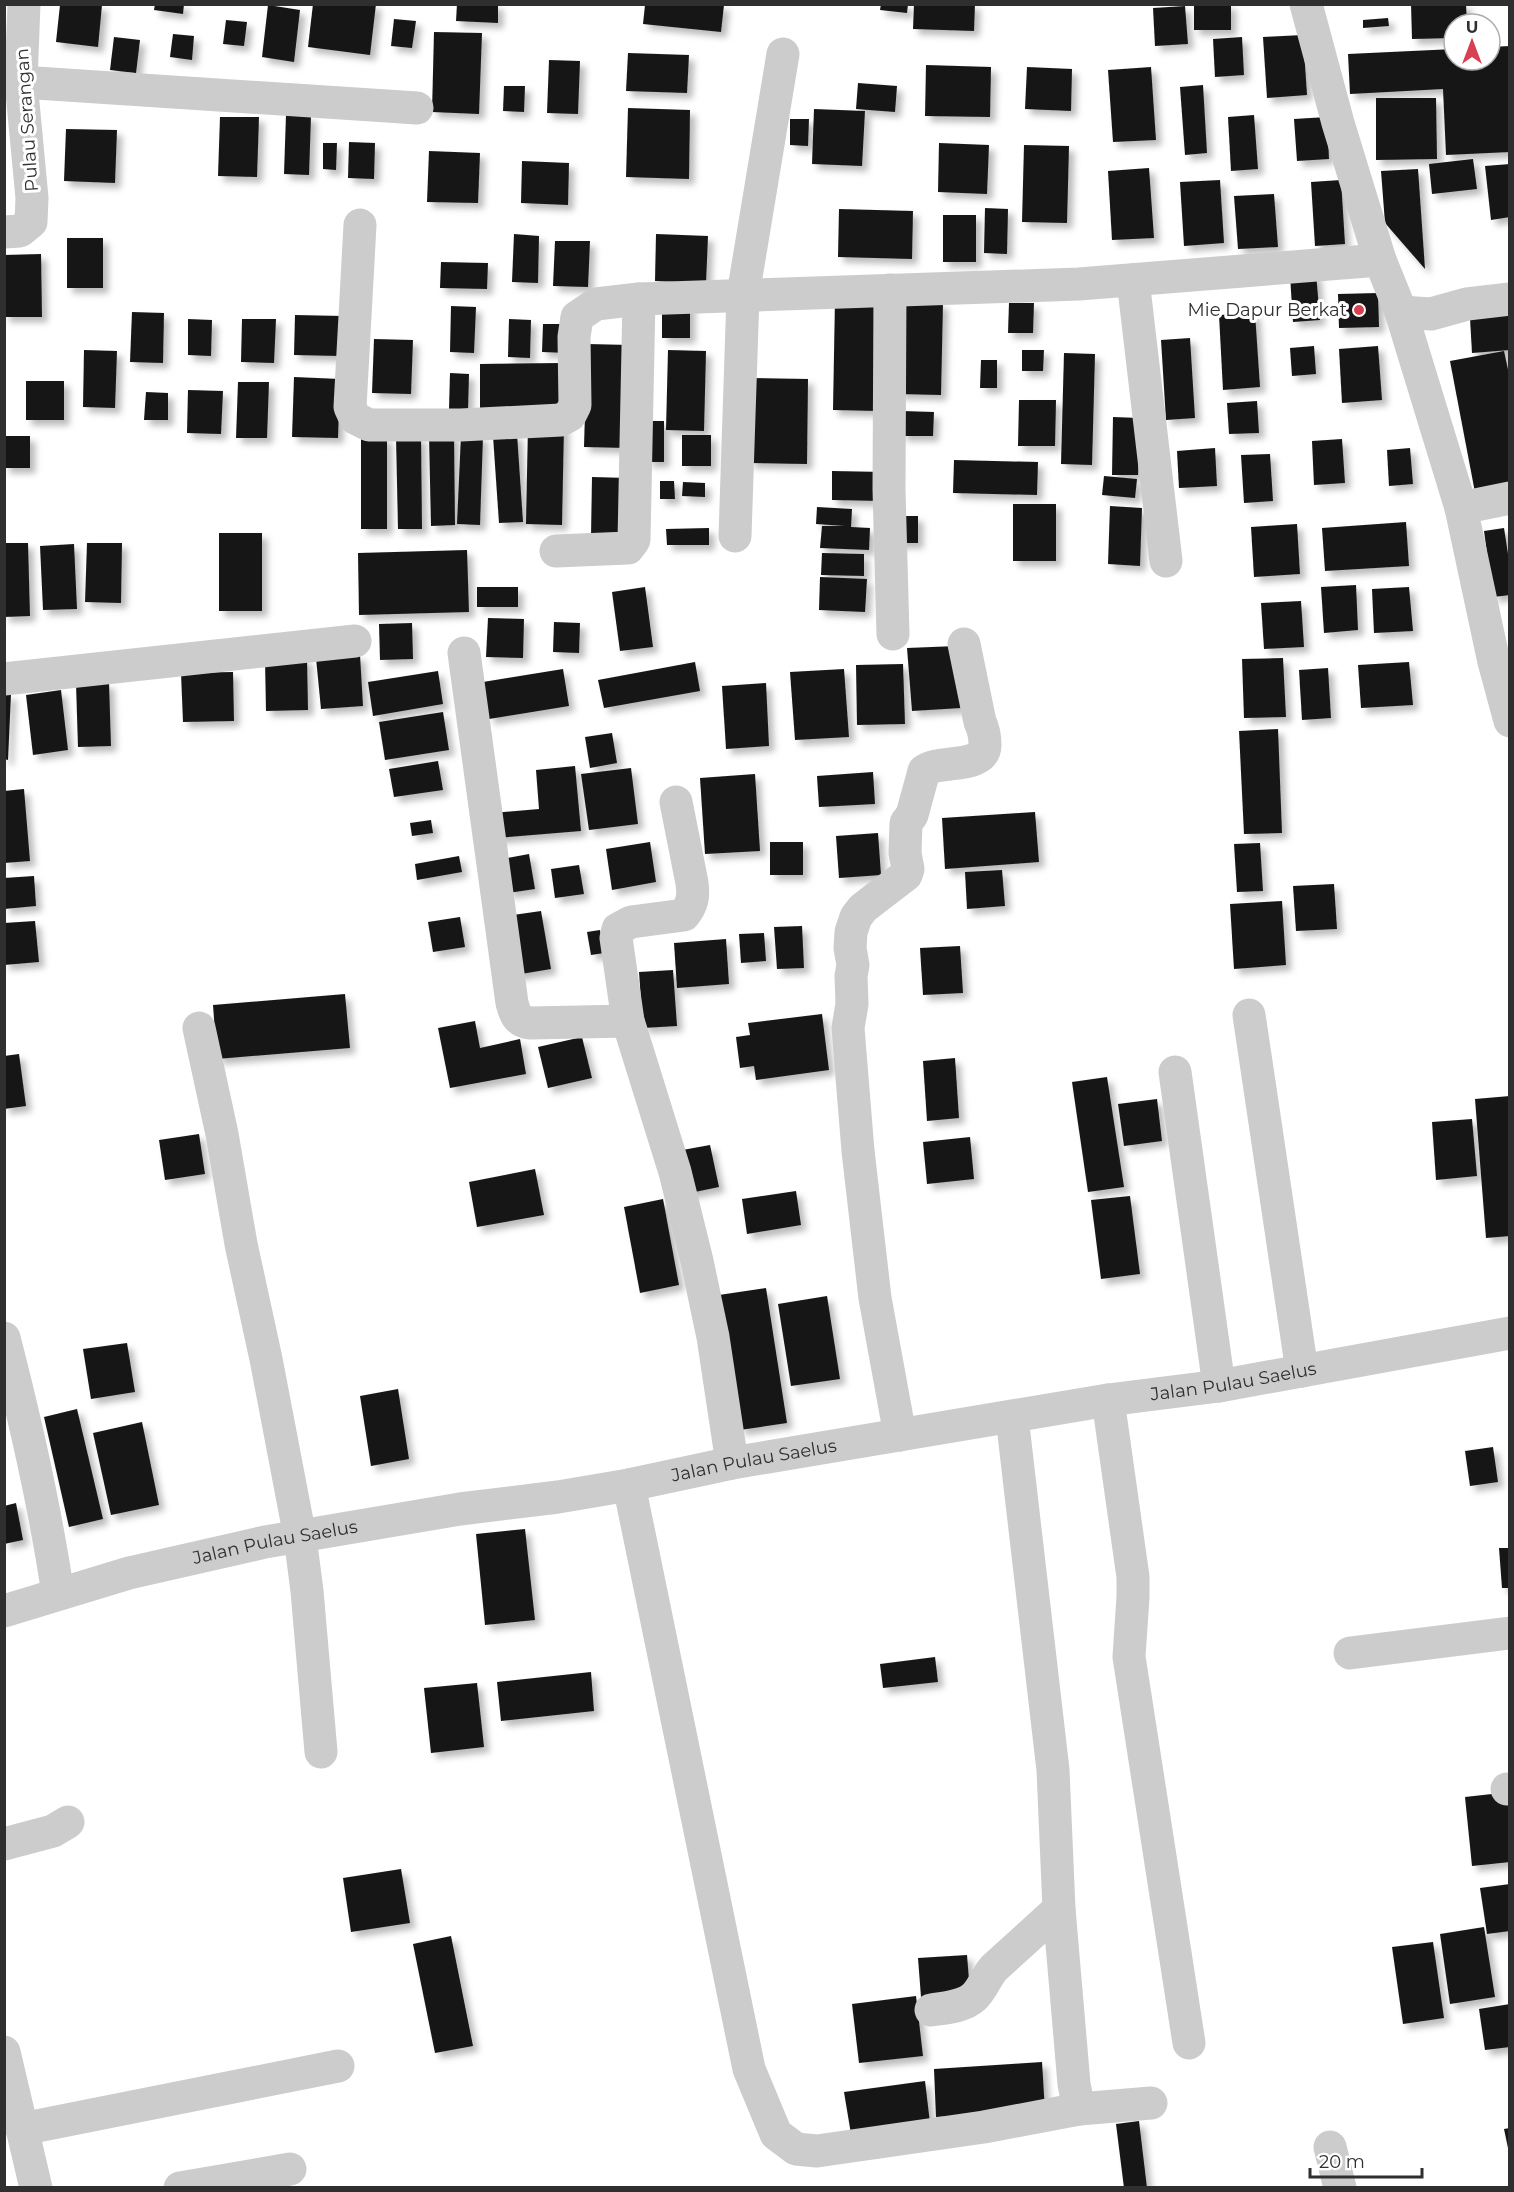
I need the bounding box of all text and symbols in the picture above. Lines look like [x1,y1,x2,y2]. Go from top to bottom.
north arrow [1442,12,1502,72]
text: U [1466,18,1478,37]
street label: Pulau Serangan [11,48,43,192]
place label: Mie Dapur Berkat [1188,299,1347,321]
marker: Mie Dapur Berkat [1352,303,1366,317]
street label: Jalan Pulau Saelus [1148,1357,1318,1406]
street label: Jalan Pulau Saelus [668,1435,838,1487]
street label: Jalan Pulau Saelus [189,1515,359,1569]
scale bar [1310,2141,1422,2179]
text: 20 m [1319,2151,1365,2173]

